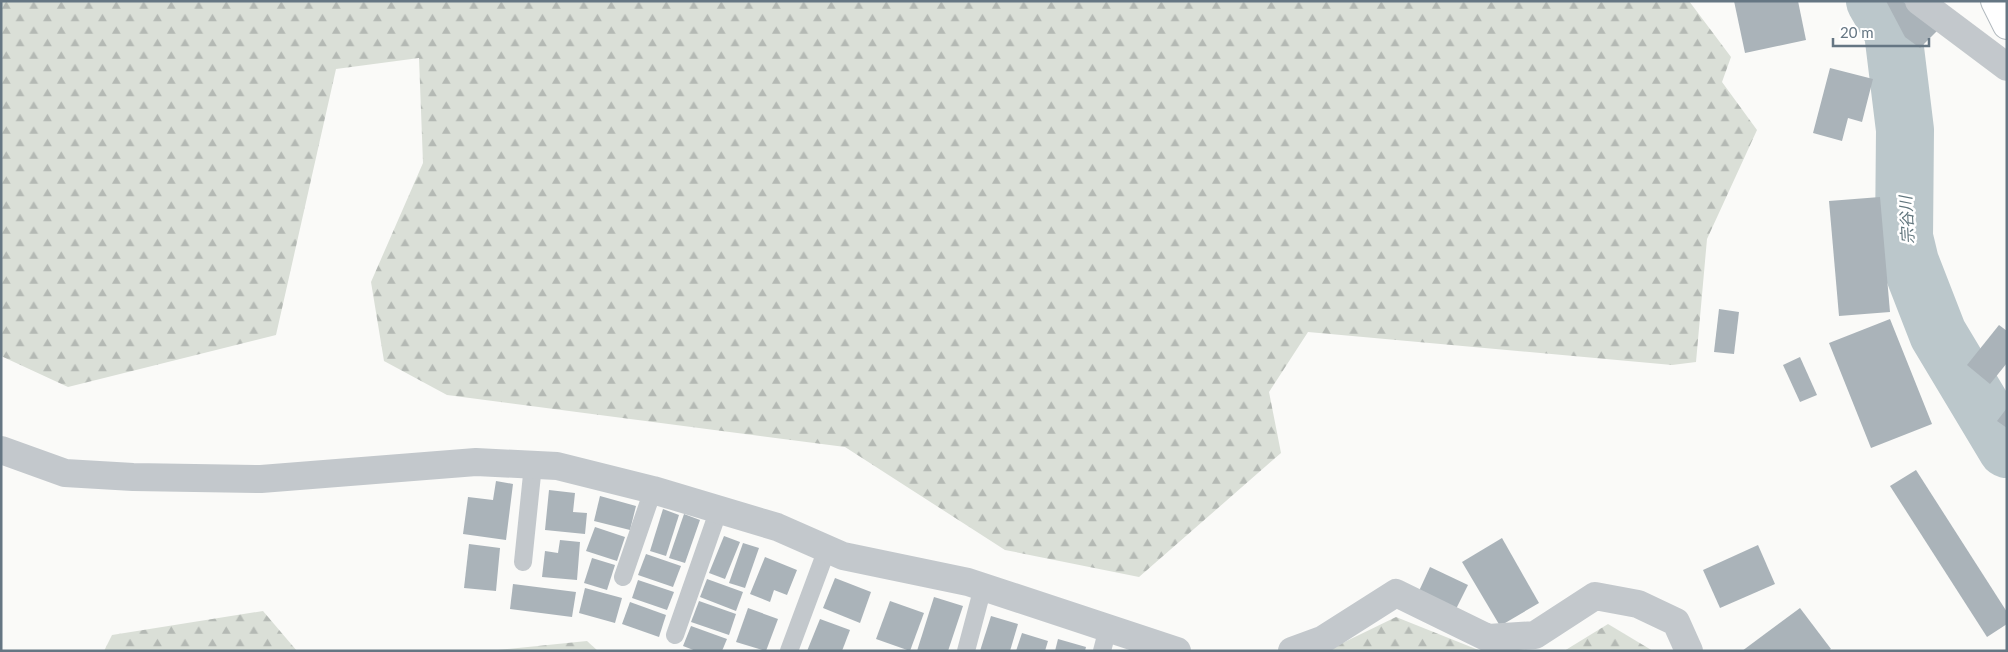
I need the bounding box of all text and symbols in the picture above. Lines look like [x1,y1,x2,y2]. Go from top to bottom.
scale bar [1833,15,1929,47]
text: 20 m [1840,23,1874,41]
water label: 宗谷川 [1895,194,1917,244]

